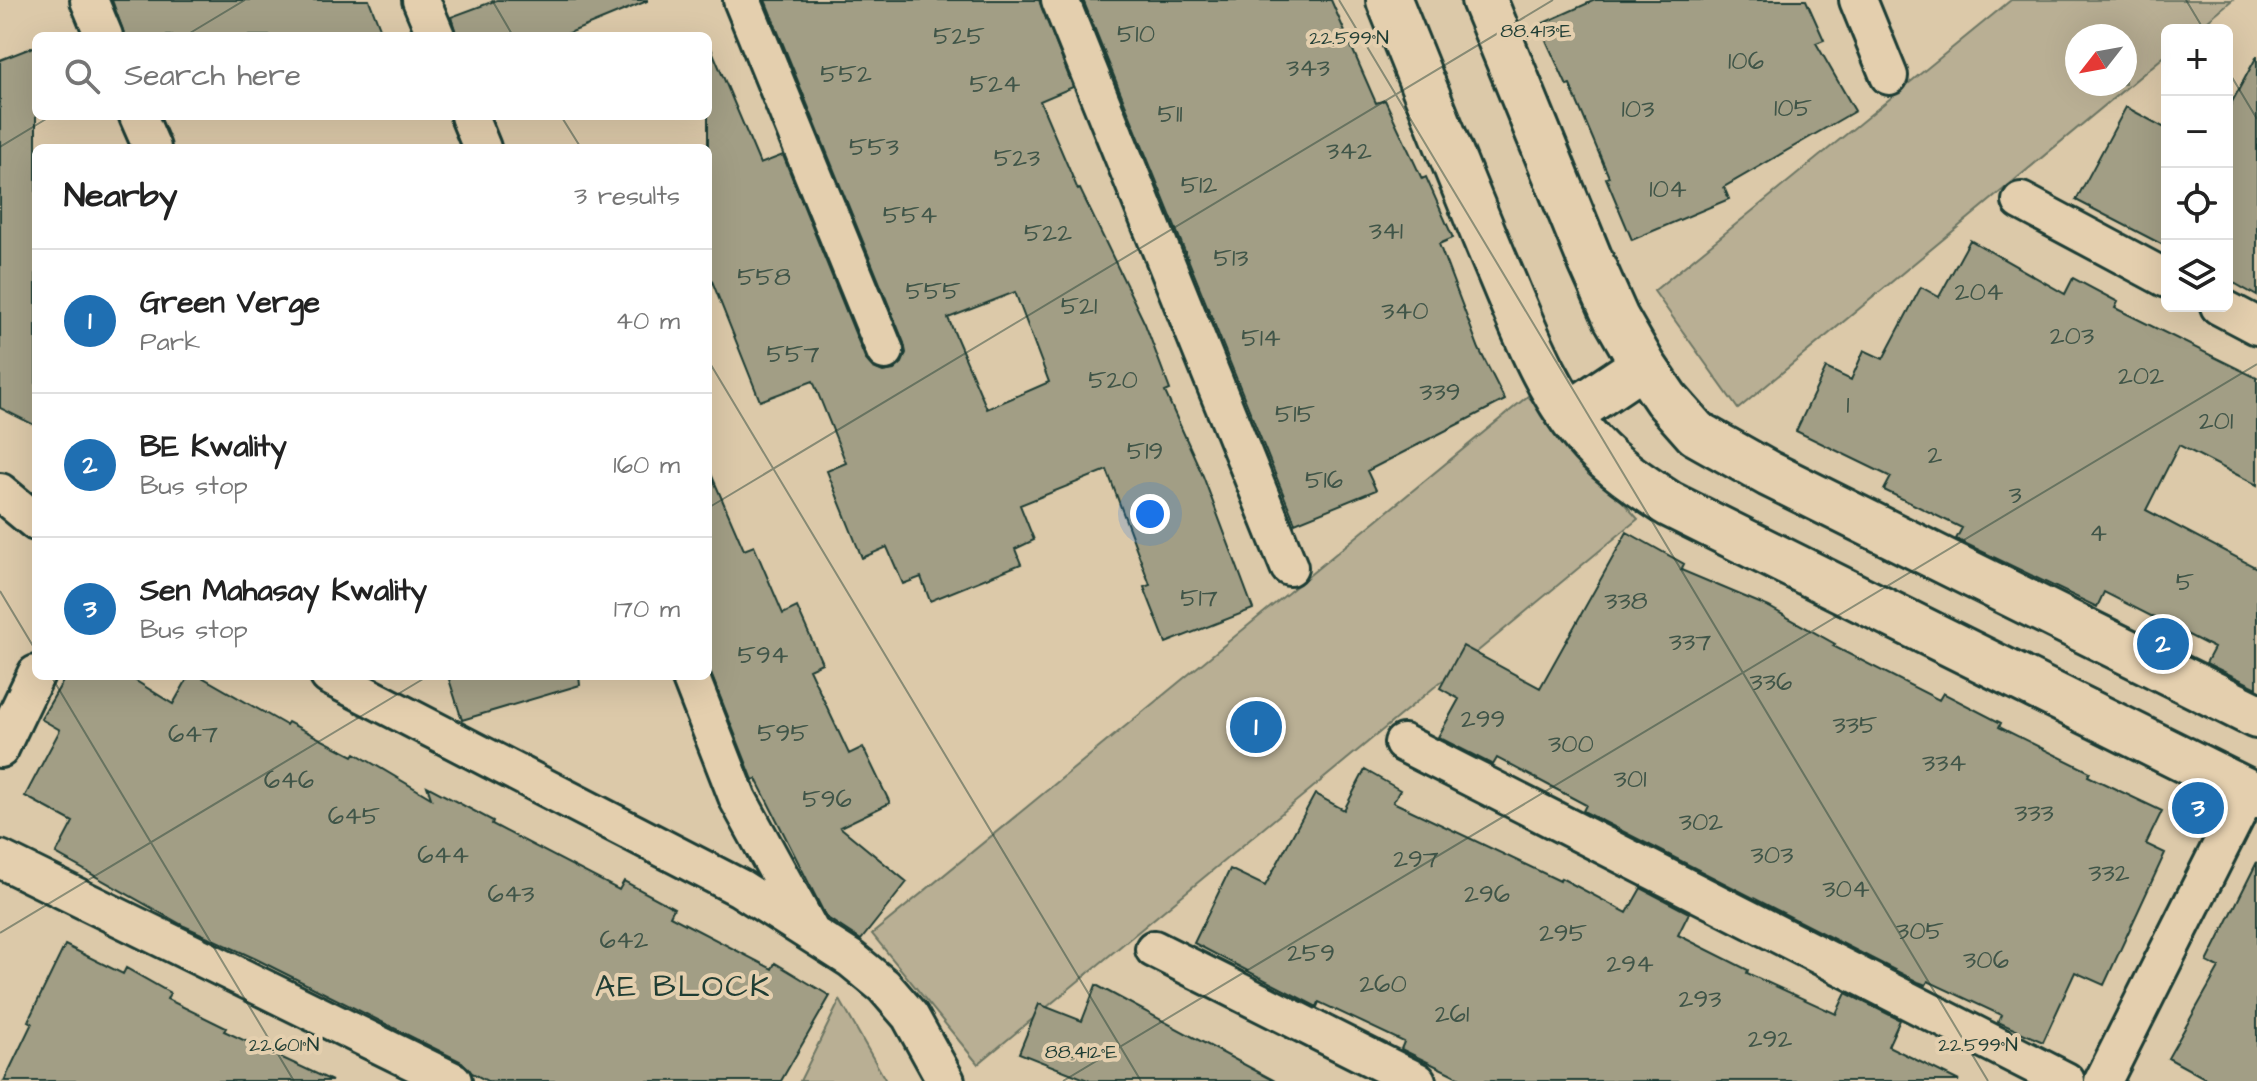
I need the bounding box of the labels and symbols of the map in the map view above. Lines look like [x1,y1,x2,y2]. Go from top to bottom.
house number: 510 [1117,16,1155,52]
text: 88.413°E [1500,17,1572,45]
house number: 525 [933,18,985,54]
text: 22.599°N [1309,24,1389,52]
north arrow [2065,24,2137,96]
house number: 106 [1728,43,1764,79]
house number: 343 [1286,50,1330,86]
house number: 552 [820,56,872,92]
house number: 524 [970,66,1021,102]
house number: 105 [1774,90,1812,126]
house number: 103 [1622,91,1654,127]
house number: 511 [1157,96,1183,132]
house number: 553 [849,129,899,165]
house number: 342 [1326,133,1372,169]
house number: 523 [994,140,1040,176]
house number: 512 [1181,167,1217,203]
house number: 104 [1649,171,1687,207]
house number: 554 [883,197,938,233]
house number: 341 [1369,213,1403,249]
house number: 522 [1024,215,1072,251]
house number: 513 [1214,240,1248,276]
house number: 558 [737,259,791,295]
house number: 555 [905,273,961,309]
house number: 204 [1955,274,2004,310]
house number: 521 [1061,288,1097,324]
house number: 340 [1381,293,1429,329]
house number: 203 [2050,318,2094,354]
house number: 514 [1241,320,1281,356]
house number: 557 [767,336,819,372]
house number: 202 [2118,358,2164,394]
house number: 520 [1088,362,1138,398]
house number: 339 [1419,374,1461,410]
house number: 1 [1846,387,1850,423]
house number: 515 [1275,396,1315,432]
house number: 201 [2199,403,2233,439]
house number: 519 [1127,433,1163,469]
house number: 2 [1928,437,1943,473]
house number: 516 [1305,462,1343,498]
house number: 3 [2008,477,2022,513]
your location [1130,494,1170,534]
house number: 4 [2089,515,2107,551]
house number: 5 [2176,564,2194,600]
house number: 517 [1180,580,1218,616]
house number: 338 [1604,583,1648,619]
pin: 2 [2137,614,2189,674]
house number: 337 [1669,624,1711,660]
house number: 594 [738,637,789,673]
house number: 336 [1750,664,1792,700]
pin: 1 [1230,697,1282,757]
house number: 299 [1461,701,1505,737]
house number: 335 [1833,707,1877,743]
house number: 595 [757,715,809,751]
house number: 647 [168,716,218,752]
house number: 300 [1548,726,1594,762]
house number: 334 [1922,745,1966,781]
house number: 301 [1614,761,1646,797]
house number: 646 [264,762,314,798]
pin: 3 [2172,778,2224,838]
house number: 596 [802,781,852,817]
house number: 333 [2014,795,2054,831]
house number: 645 [328,798,380,834]
house number: 302 [1679,804,1723,840]
house number: 644 [417,837,469,873]
house number: 303 [1751,837,1793,873]
house number: 297 [1393,841,1439,877]
house number: 332 [2088,855,2130,891]
house number: 304 [1822,871,1870,907]
house number: 643 [487,876,535,912]
house number: 296 [1464,876,1510,912]
house number: 305 [1896,913,1944,949]
house number: 295 [1539,915,1587,951]
house number: 642 [600,922,649,958]
house number: 259 [1287,935,1335,971]
house number: 306 [1963,942,2009,978]
house number: 294 [1606,946,1654,982]
district label: AE BLOCK [595,964,771,1009]
house number: 260 [1359,966,1407,1002]
house number: 293 [1679,981,1721,1017]
house number: 261 [1435,996,1469,1032]
house number: 292 [1748,1021,1792,1057]
text: 22.601°N [249,1031,319,1059]
text: 22.599°N [1938,1031,2018,1059]
text: 88.412°E [1045,1038,1117,1066]

